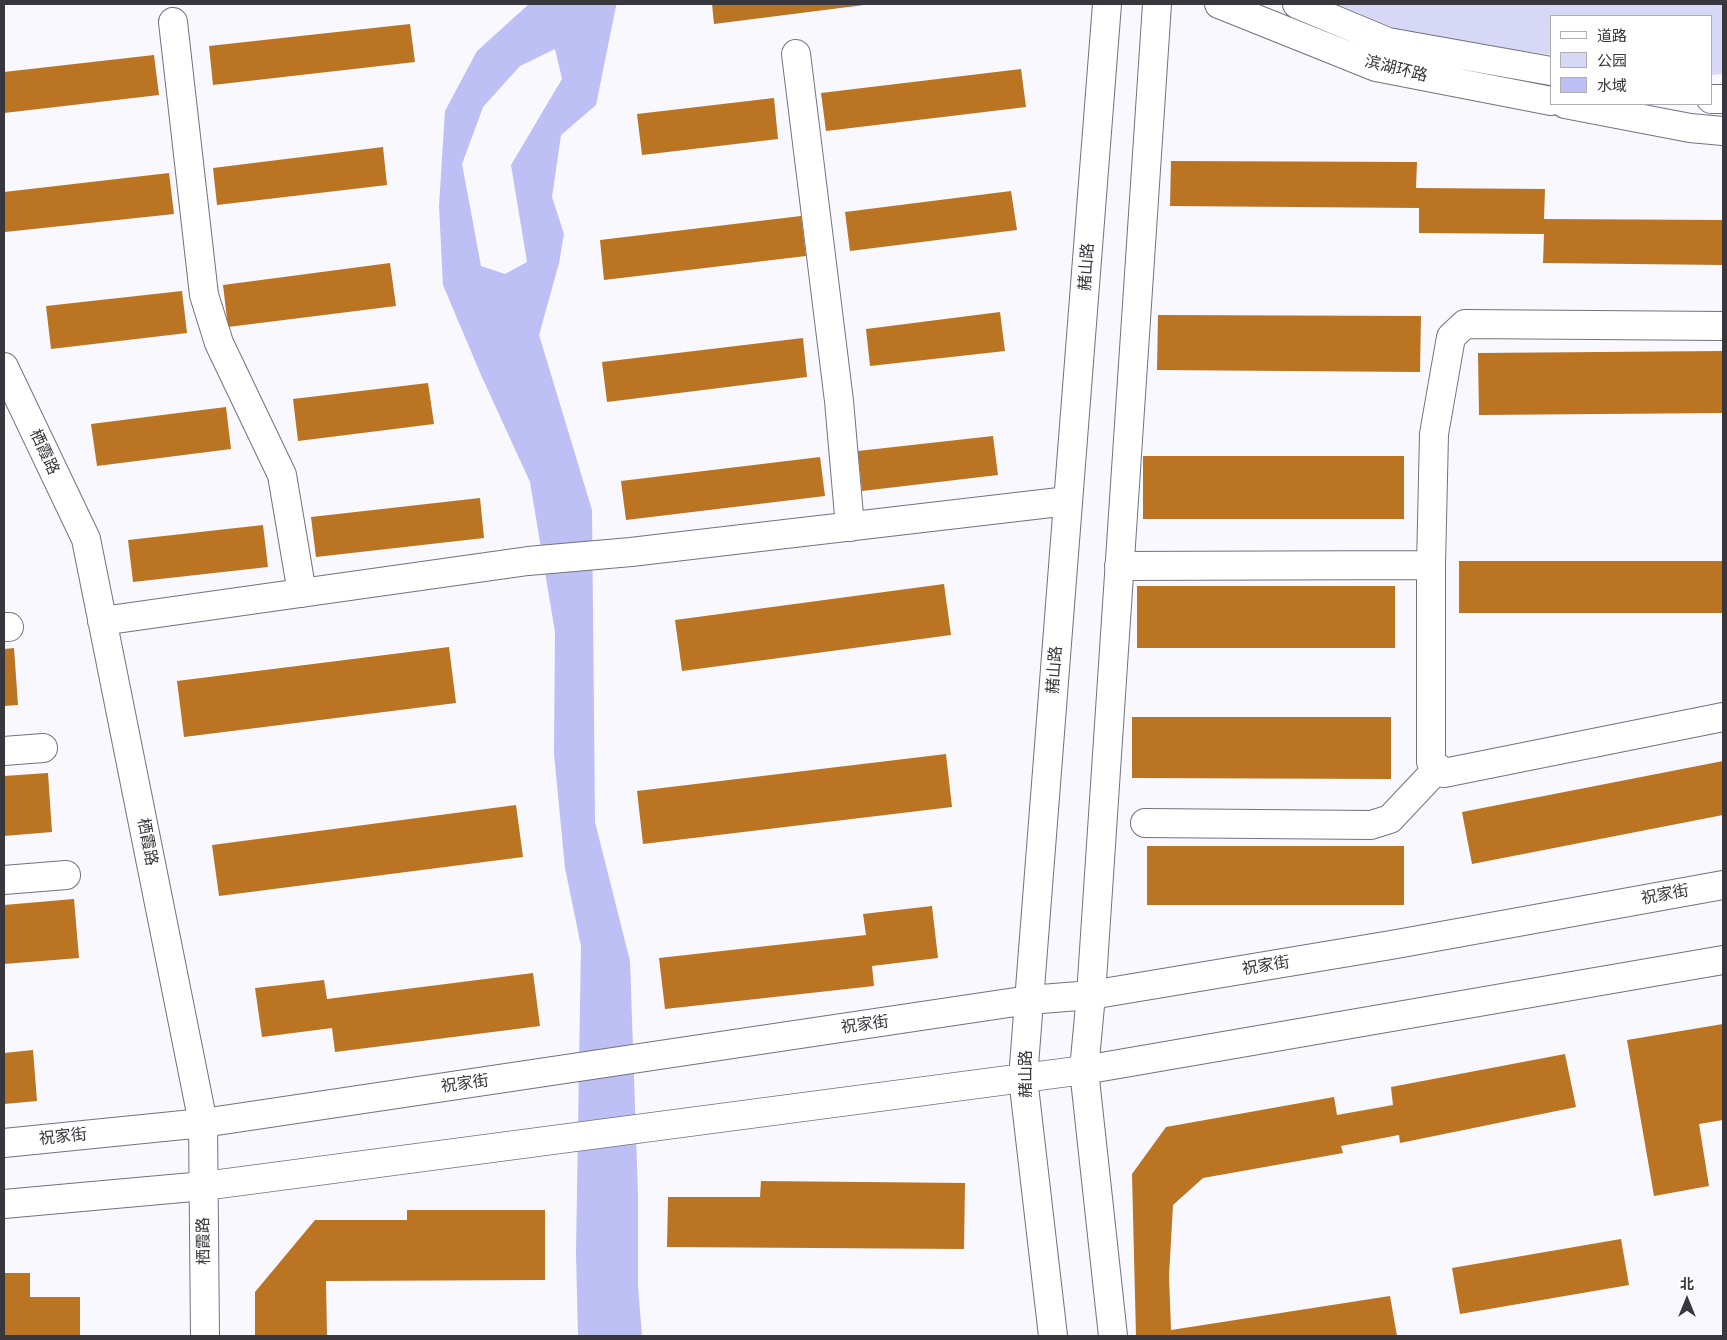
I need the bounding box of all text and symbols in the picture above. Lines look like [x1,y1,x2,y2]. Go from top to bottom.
legend [1550,15,1712,105]
text: 道路 [1597,27,1627,45]
street label: 滨湖环路 [1363,52,1429,86]
text: 公园 [1597,52,1627,70]
text: 水域 [1597,77,1627,95]
street label: 赭山路 [1076,242,1098,292]
street label: 栖霞路 [25,426,63,478]
street label: 赭山路 [1044,645,1066,695]
street label: 栖霞路 [133,817,161,867]
street label: 祝家街 [1640,881,1690,909]
street label: 祝家街 [1241,953,1291,979]
street label: 祝家街 [840,1012,890,1038]
street label: 赭山路 [1016,1050,1036,1098]
street label: 祝家街 [440,1071,490,1097]
street label: 祝家街 [38,1125,88,1149]
street label: 栖霞路 [194,1217,214,1265]
north arrow [1662,1275,1712,1325]
text: 北 [1680,1276,1694,1293]

